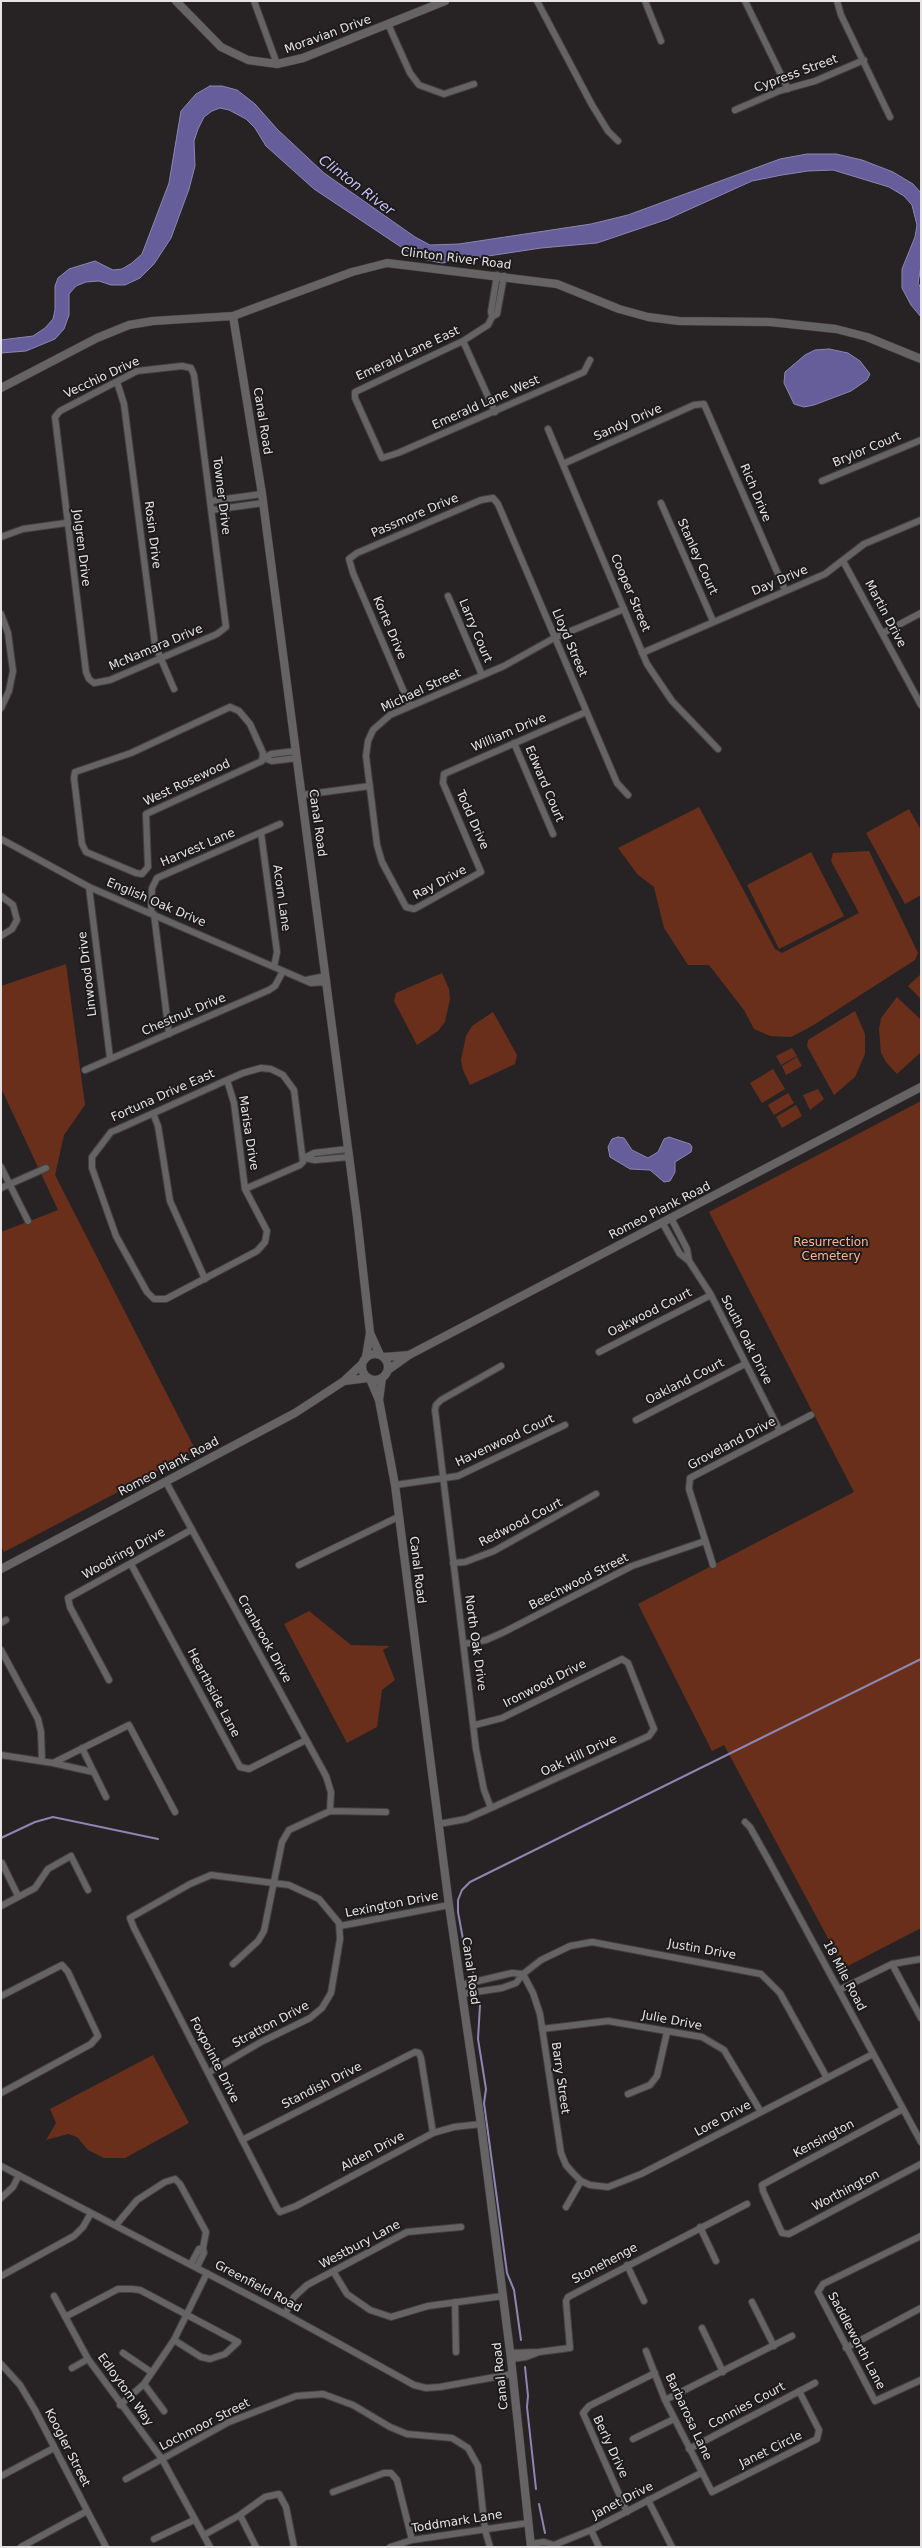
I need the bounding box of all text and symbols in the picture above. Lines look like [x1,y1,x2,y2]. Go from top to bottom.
street label: Moravian Drive [283,13,373,57]
street label: Cypress Street [752,52,840,96]
water label: Clinton River [315,152,397,220]
street label: Clinton River Road [400,245,512,273]
street label: Emerald Lane East [354,324,462,384]
street label: Vecchio Drive [62,354,142,402]
street label: Emerald Lane West [430,373,542,433]
street label: Canal Road [250,386,274,456]
street label: Sandy Drive [592,402,664,444]
street label: Brylor Court [831,429,903,471]
street label: Towner Drive [209,456,233,536]
street label: Rich Drive [736,462,774,524]
street label: Passmore Drive [369,491,461,541]
street label: Rosin Drive [141,500,163,570]
street label: Jolgren Drive [69,509,93,587]
street label: Stanley Court [674,517,720,597]
street label: Cooper Street [607,552,653,634]
street label: Day Drive [750,563,810,599]
street label: Martin Drive [861,578,909,650]
street label: Korte Drive [369,594,409,662]
street label: Larry Court [455,597,495,665]
street label: Lloyd Street [548,607,590,679]
street label: McNamara Drive [107,622,205,674]
street label: Michael Street [379,666,463,716]
street label: William Drive [469,711,549,755]
street label: Edward Court [521,744,567,824]
street label: West Rosewood [141,757,233,809]
street label: Canal Road [305,788,329,858]
street label: Todd Drive [452,788,492,852]
street label: Harvest Lane [159,826,237,870]
street label: Ray Drive [411,863,469,903]
street label: Acorn Lane [269,864,293,932]
street label: English Oak Drive [104,876,208,930]
street label: Linwood Drive [76,931,100,1017]
street label: Chestnut Drive [140,991,228,1039]
street label: Fortuna Drive East [109,1067,217,1125]
street label: Marisa Drive [235,1095,261,1171]
street label: Romeo Plank Road [607,1179,713,1243]
park label: Resurrection Cemetery [793,1236,869,1264]
street label: Oakwood Court [605,1286,695,1340]
street label: South Oak Drive [717,1293,775,1387]
street label: Oakland Court [643,1356,727,1408]
street label: Havenwood Court [453,1412,557,1470]
street label: Groveland Drive [686,1415,778,1473]
street label: Romeo Plank Road [116,1434,222,1500]
street label: Redwood Court [477,1496,565,1550]
street label: Woodring Drive [80,1525,168,1583]
street label: Canal Road [406,1535,428,1605]
street label: Beechwood Street [527,1551,631,1613]
street label: Cranbrook Drive [234,1593,294,1685]
street label: North Oak Drive [461,1594,489,1692]
street label: Hearthside Lane [184,1646,242,1740]
street label: Ironwood Drive [501,1657,589,1711]
street label: Oak Hill Drive [539,1732,619,1780]
street label: Lexington Drive [344,1889,440,1921]
street label: Canal Road [458,1936,482,2006]
street label: Justin Drive [667,1937,737,1963]
street label: 18 Mile Road [819,1938,869,2014]
street label: Stratton Drive [230,1999,312,2051]
street label: Julie Drive [641,2008,703,2034]
street label: Foxpointe Drive [186,2015,242,2105]
street label: Barry Street [548,2041,572,2115]
street label: Standish Drive [280,2060,364,2112]
street label: Lore Drive [692,2098,754,2140]
street label: Kensington [791,2117,857,2161]
street label: Alden Drive [339,2129,407,2175]
street label: Worthington [810,2167,882,2215]
street label: Westbury Lane [317,2218,403,2272]
street label: Stonehenge [570,2241,640,2287]
street label: Greenfield Road [212,2258,304,2316]
street label: Saddleworth Lane [824,2290,888,2392]
street label: Canal Road [490,2341,512,2411]
street label: Edloytom Way [94,2351,156,2429]
street label: Barbarosa Lane [662,2371,714,2463]
street label: Connies Court [706,2380,788,2432]
street label: Lochmoor Street [157,2396,253,2454]
street label: Koogler Street [41,2407,93,2489]
street label: Berly Drive [589,2414,631,2480]
street label: Janet Circle [737,2429,805,2471]
street label: Janet Drive [590,2480,656,2522]
street label: Toddmark Lane [411,2508,503,2536]

